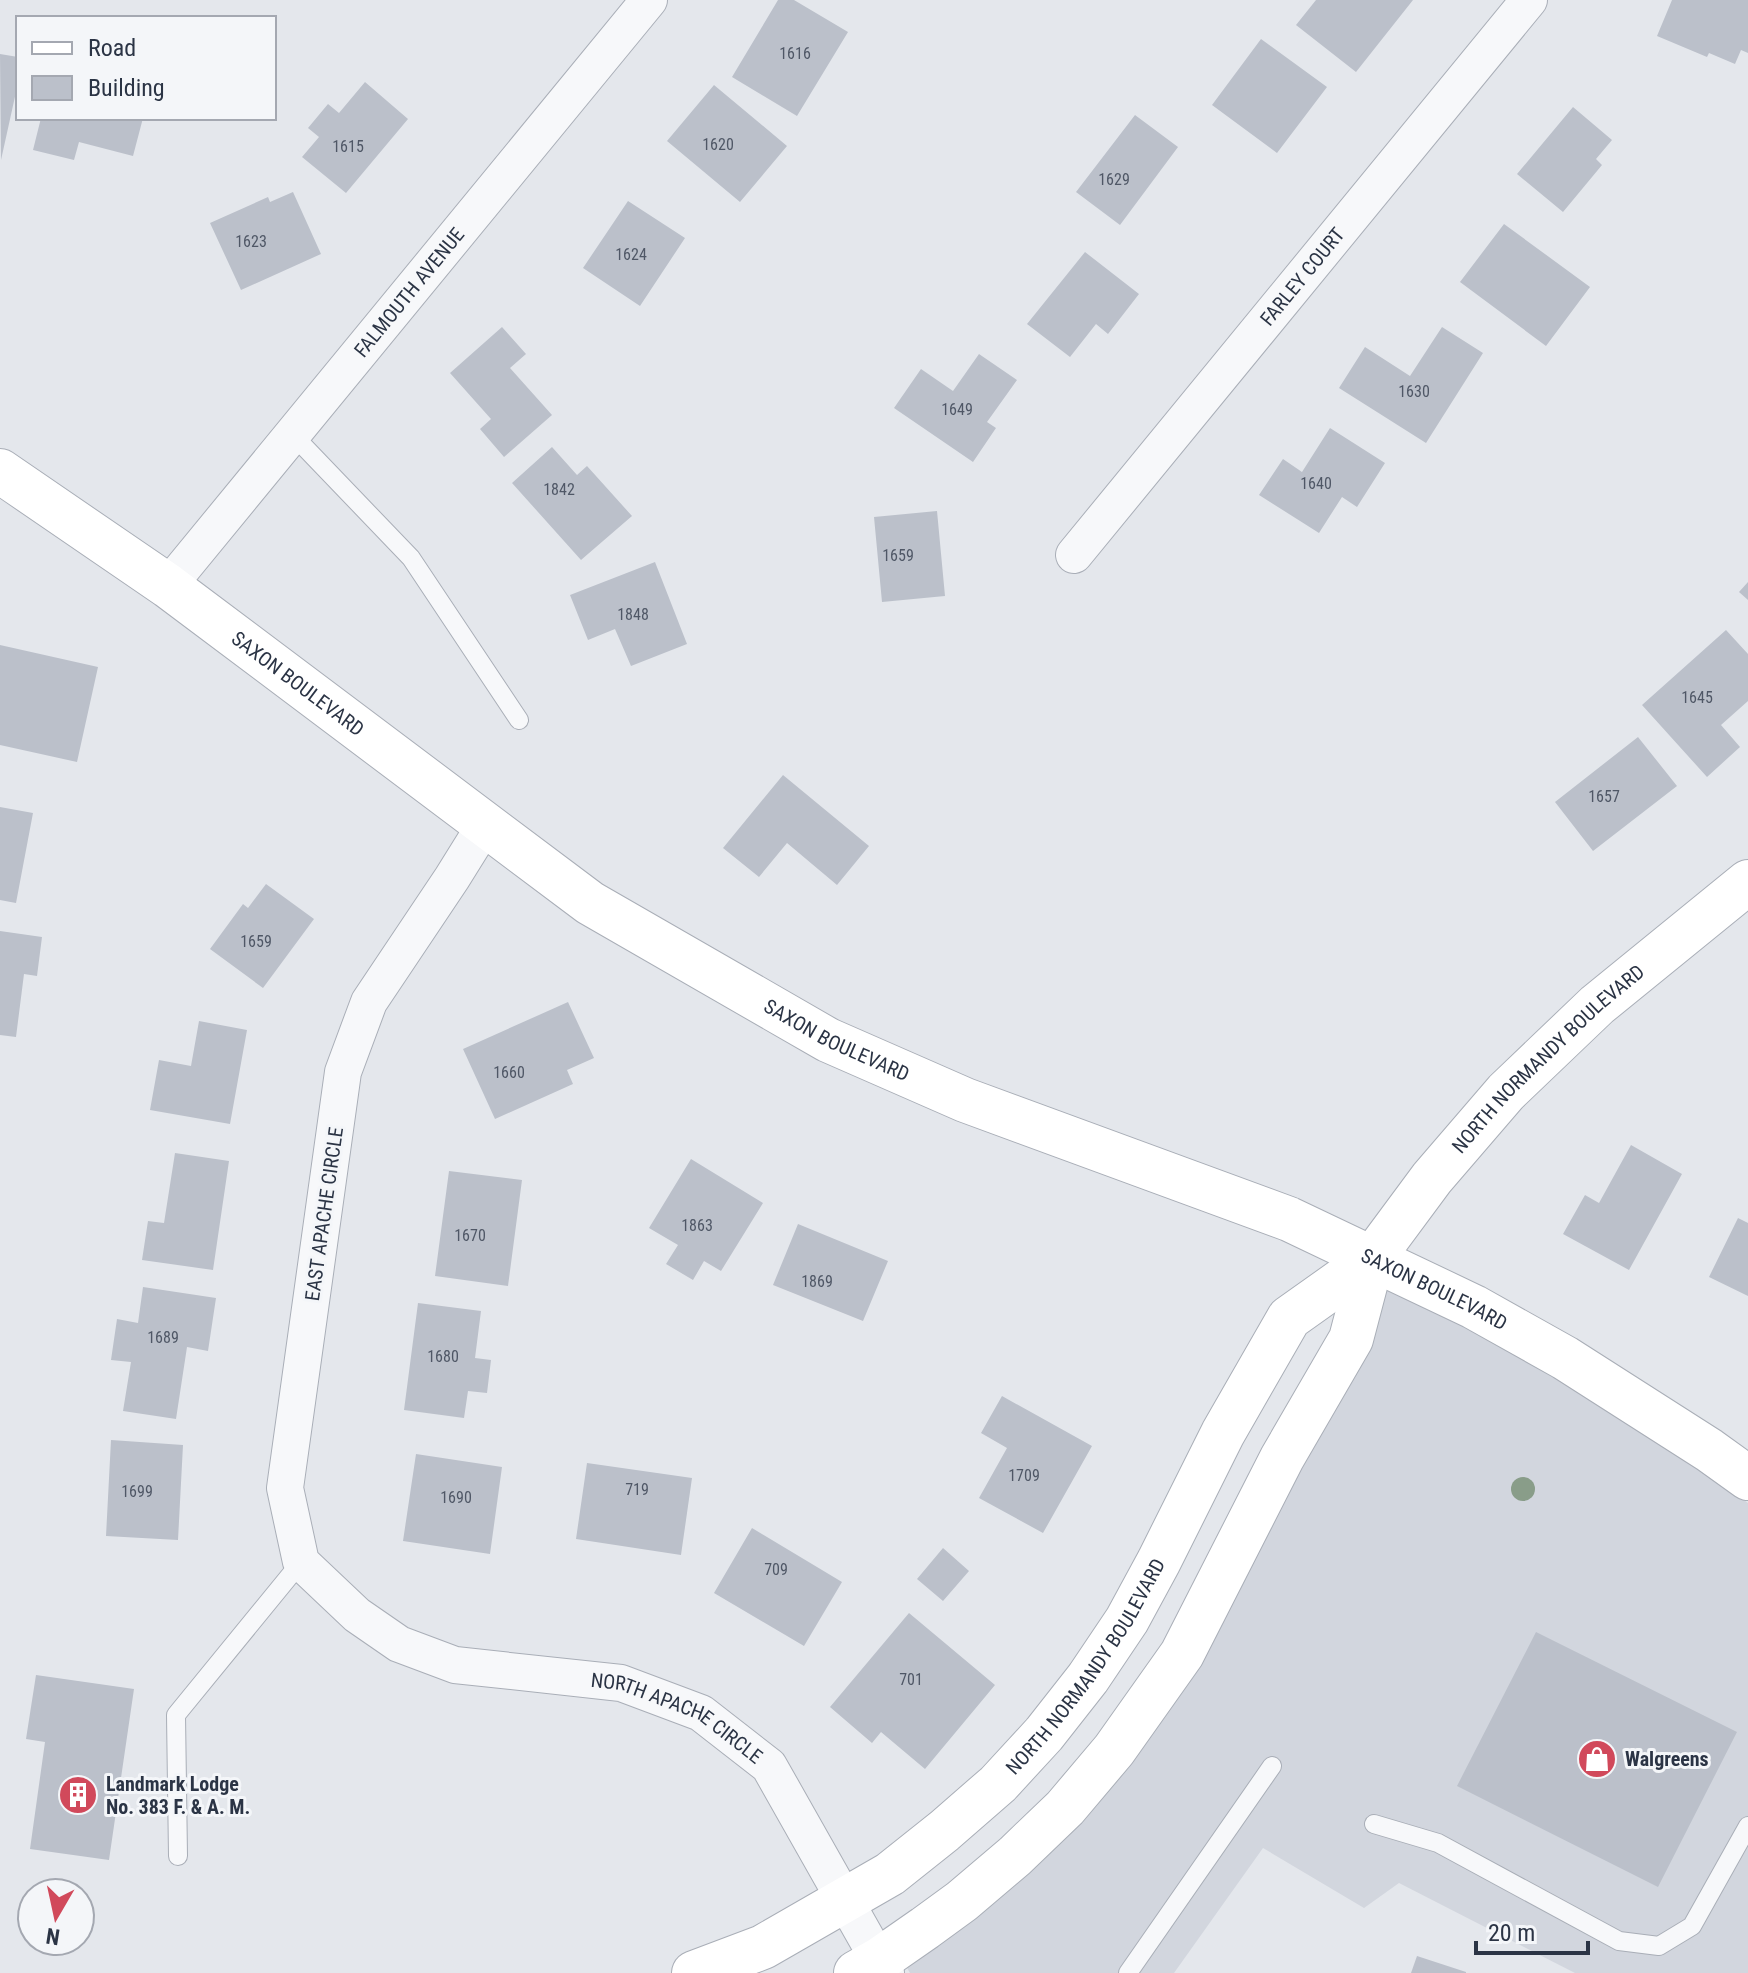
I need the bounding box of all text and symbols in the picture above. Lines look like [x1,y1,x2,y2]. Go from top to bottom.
legend [16,16,276,120]
text: Road [88,34,136,62]
house number: 1616 [779,44,811,63]
text: Building [88,74,165,102]
house number: 1620 [702,135,734,154]
house number: 1615 [332,137,364,156]
house number: 1629 [1098,170,1130,189]
street label: FALMOUTH AVENUE [349,223,469,362]
street label: FARLEY COURT [1255,223,1349,330]
house number: 1623 [235,232,267,251]
house number: 1624 [615,245,647,264]
house number: 1630 [1398,382,1430,401]
house number: 1649 [941,400,973,419]
house number: 1640 [1300,474,1332,493]
house number: 1842 [543,480,575,499]
house number: 1659 [882,546,914,565]
house number: 1848 [617,605,649,624]
street label: SAXON BOULEVARD [227,626,369,741]
house number: 1645 [1681,688,1713,707]
house number: 1657 [1588,787,1620,806]
house number: 1659 [240,932,272,951]
street label: NORTH NORMANDY BOULEVARD [1447,960,1649,1158]
street label: SAXON BOULEVARD [760,994,913,1086]
house number: 1660 [493,1063,525,1082]
street label: EAST APACHE CIRCLE [300,1126,348,1302]
house number: 1863 [681,1216,713,1235]
house number: 1670 [454,1226,486,1245]
street label: SAXON BOULEVARD [1357,1243,1511,1335]
house number: 1869 [801,1272,833,1291]
house number: 1689 [147,1328,179,1347]
house number: 1680 [427,1347,459,1366]
house number: 1709 [1008,1466,1040,1485]
house number: 719 [625,1480,649,1499]
house number: 1699 [121,1482,153,1501]
house number: 1690 [440,1488,472,1507]
street label: NORTH NORMANDY BOULEVARD [1001,1554,1170,1779]
house number: 709 [764,1560,788,1579]
street label: NORTH APACHE CIRCLE [590,1668,767,1769]
house number: 701 [899,1670,923,1689]
shop icon: Walgreens [1576,1738,1618,1780]
place label: Walgreens [1625,1747,1709,1771]
place label: Landmark Lodge No. 383 F. & A. M. [106,1772,250,1819]
building icon: Landmark Lodge No. 383 F. & A. M. [57,1774,99,1816]
north arrow [16,1877,96,1957]
scale bar [1476,1905,1588,1955]
text: 20 m [1488,1919,1535,1947]
text: N [44,1923,62,1950]

